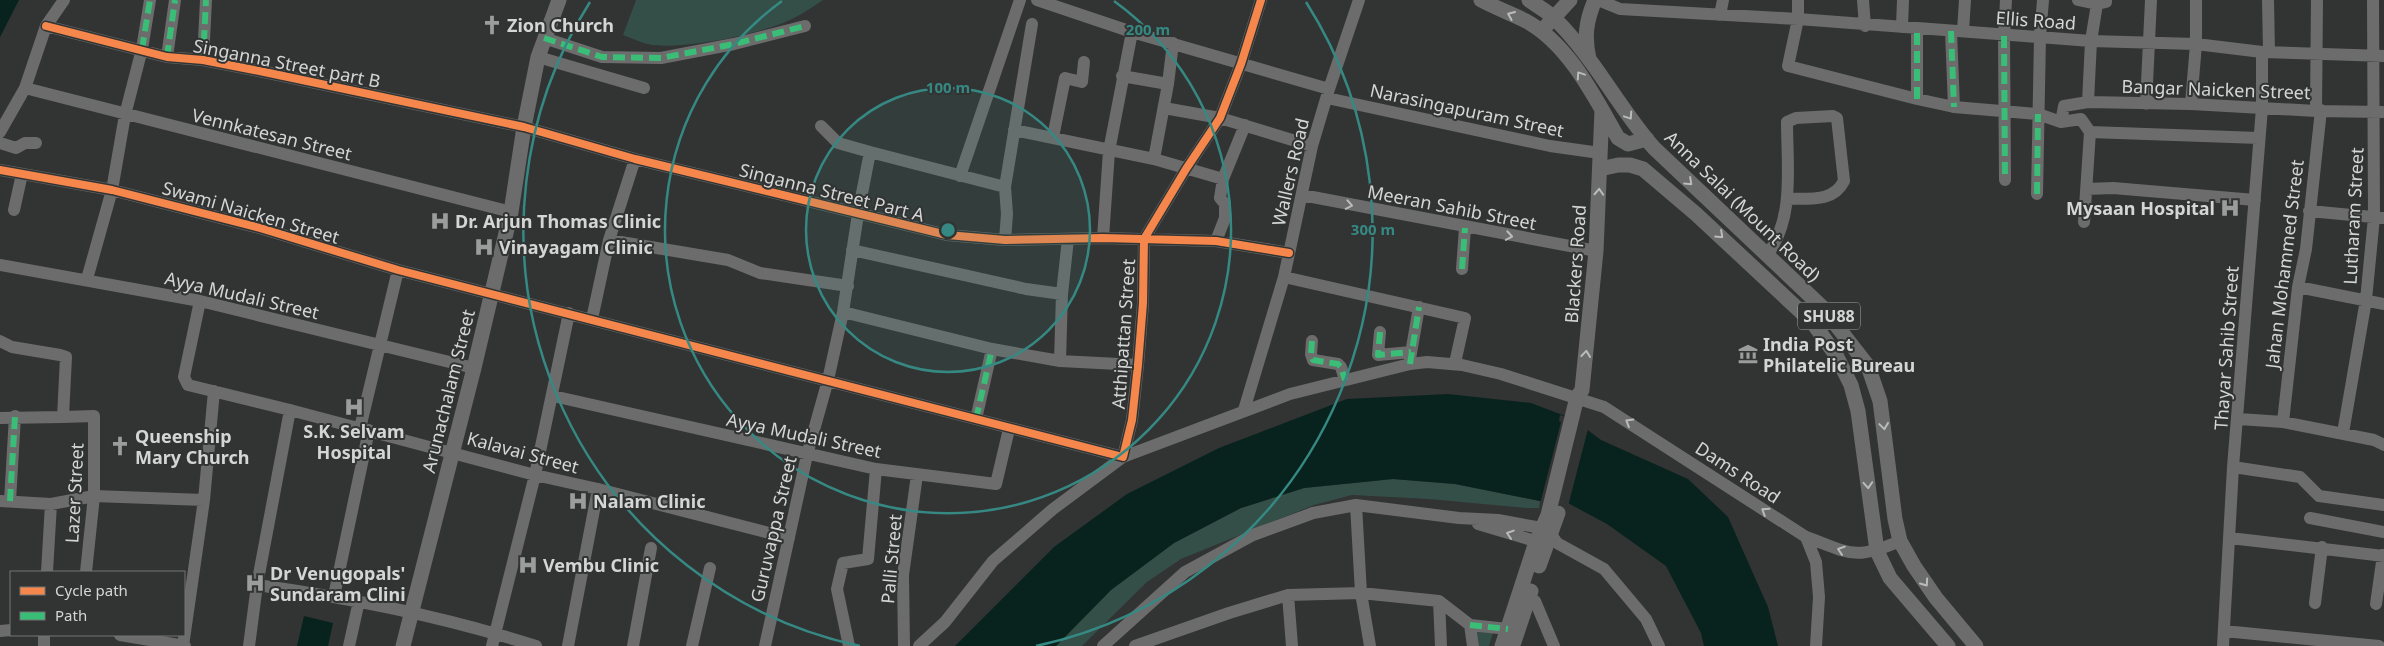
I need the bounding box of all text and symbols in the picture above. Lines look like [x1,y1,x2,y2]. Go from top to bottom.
street label: Ellis Road [1995,5,2077,35]
one-way arrow [1508,11,1516,21]
place label: Zion Church [507,13,614,37]
church icon: Zion Church [481,14,503,36]
text: 200 m [1126,19,1170,39]
street label: Singanna Street part B [191,33,383,93]
one-way arrow [1576,72,1586,81]
street label: Bangar Naicken Street [2121,74,2311,104]
text: 100 m [926,77,970,97]
street label: Narasingapuram Street [1368,78,1567,142]
street label: Vennkatesan Street [190,103,355,166]
one-way arrow [1623,110,1632,120]
street label: Wallers Road [1266,116,1314,228]
street label: Anna Salai (Mount Road) [1660,125,1826,287]
street label: Lutharam Street [2337,146,2369,285]
street label: Singanna Street Part A [737,157,928,227]
street label: Jahan Mohammed Street [2259,158,2309,372]
street label: Swami Naicken Street [160,175,343,249]
one-way arrow [1684,176,1693,185]
street label: Meeran Sahib Street [1366,179,1539,235]
one-way arrow [1593,188,1604,196]
place label: Mysaan Hospital [2066,196,2215,220]
hospital icon: Mysaan Hospital [2219,197,2241,219]
one-way arrow [1345,199,1354,210]
street label: Blackers Road [1559,204,1591,324]
place label: Dr. Arjun Thomas Clinic [455,209,661,233]
hospital icon: Dr. Arjun Thomas Clinic [429,210,451,232]
text: 300 m [1351,219,1395,239]
centre of rings [939,221,957,239]
one-way arrow [1714,229,1723,238]
one-way arrow [1504,230,1513,240]
place label: Vinayagam Clinic [499,235,653,259]
hospital icon: Vinayagam Clinic [473,236,495,258]
street label: Atthipattan Street [1106,258,1140,410]
street label: Thayar Sahib Street [2208,265,2244,431]
street label: Ayya Mudali Street [163,266,322,325]
road number: SHU88 [1798,302,1860,330]
street label: Arunachalam Street [416,306,480,475]
place label: India Post Philatelic Bureau [1763,332,1915,377]
museum icon: India Post Philatelic Bureau [1737,343,1759,365]
one-way arrow [1580,350,1591,358]
hospital icon: S.K. Selvam Hospital [343,396,365,418]
street label: Ayya Mudali Street [724,407,884,463]
place label: S.K. Selvam Hospital [303,419,405,464]
one-way arrow [1625,419,1635,428]
one-way arrow [1878,422,1888,431]
place label: Queenship Mary Church [135,424,249,469]
street label: Kalavai Street [464,426,582,479]
church icon: Queenship Mary Church [109,435,131,457]
street label: Dams Road [1691,436,1785,508]
street label: Lazer Street [59,442,89,544]
street label: Guruvappa Street [745,453,802,604]
one-way arrow [1862,481,1873,489]
place label: Nalam Clinic [593,489,705,513]
hospital icon: Nalam Clinic [567,490,589,512]
one-way arrow [1762,507,1771,517]
street label: Palli Street [875,513,907,605]
one-way arrow [1506,529,1514,539]
one-way arrow [1837,546,1846,556]
place label: Vembu Clinic [543,553,659,577]
hospital icon: Vembu Clinic [517,554,539,576]
place label: Dr Venugopals' Sundaram Clini [270,561,406,606]
legend [10,571,185,636]
hospital icon: Dr Venugopals' Sundaram Clini [244,572,266,594]
one-way arrow [1919,578,1929,587]
text: Cycle path [55,580,128,600]
text: Path [55,605,87,625]

